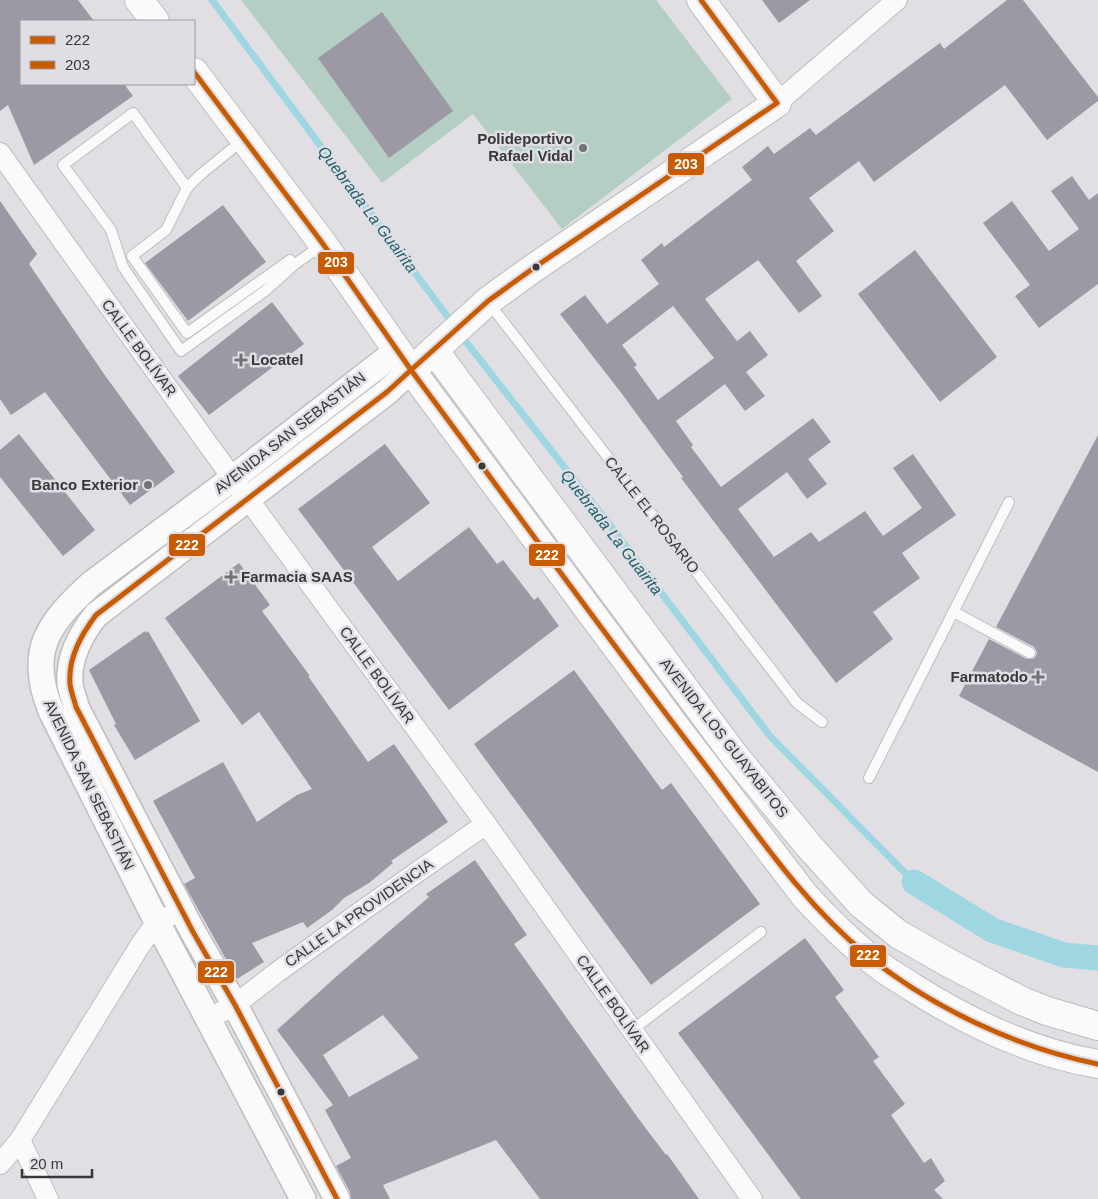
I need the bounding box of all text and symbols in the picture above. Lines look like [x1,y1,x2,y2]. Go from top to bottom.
legend [20,20,195,85]
text: 222 [65,31,90,48]
text: 203 [65,56,90,73]
place label: Polideportivo Rafael Vidal [477,130,573,164]
marker: Polideportivo Rafael Vidal [577,142,589,154]
water label: Quebrada La Guairita [315,143,421,276]
line badge: 203 [667,152,705,176]
text: 203 [674,156,698,172]
line badge: 203 [317,251,355,275]
text: 203 [324,254,348,270]
unlabelled marker [531,262,541,272]
street label: CALLE BOLÍVAR [99,296,180,400]
place label: Locatel [251,351,304,368]
marker: Locatel [235,354,247,366]
street label: AVENIDA SAN SEBASTIÁN [211,368,369,497]
street label: CALLE EL ROSARIO [602,453,703,576]
unlabelled marker [477,461,487,471]
water label: Quebrada La Guairita [558,466,666,598]
place label: Banco Exterior [31,476,138,493]
marker: Banco Exterior [142,479,154,491]
line badge: 222 [168,533,206,557]
text: 222 [175,537,199,553]
line badge: 222 [528,543,566,567]
text: 222 [535,547,559,563]
place label: Farmacia SAAS [241,568,353,585]
marker: Farmacia SAAS [225,571,237,583]
street label: CALLE BOLÍVAR [337,623,418,727]
street label: AVENIDA LOS GUAYABITOS [657,655,792,821]
place label: Farmatodo [950,668,1028,685]
marker: Farmatodo [1032,671,1044,683]
street label: AVENIDA SAN SEBASTIÁN [41,697,138,873]
street label: CALLE LA PROVIDENCIA [281,855,436,970]
line badge: 222 [849,944,887,968]
text: 222 [856,947,880,963]
street label: CALLE BOLÍVAR [573,951,654,1056]
line badge: 222 [197,960,235,984]
text: 222 [204,964,228,980]
unlabelled marker [276,1087,286,1097]
scale bar [22,1146,92,1178]
text: 20 m [30,1155,63,1172]

